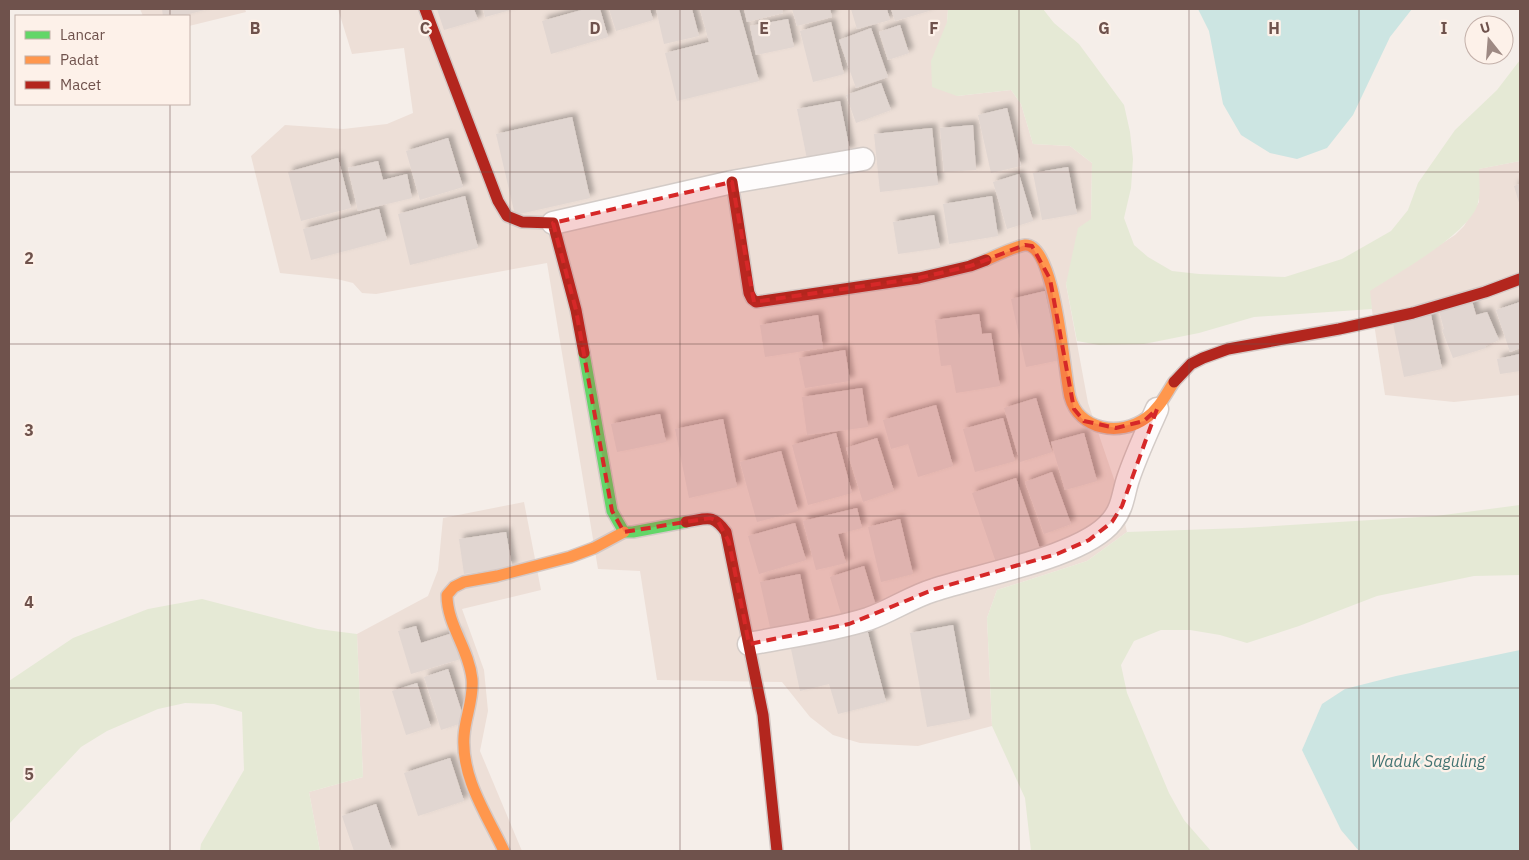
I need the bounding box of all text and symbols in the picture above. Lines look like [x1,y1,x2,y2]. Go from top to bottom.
legend [15,15,190,105]
north arrow [1464,15,1514,65]
text: B [250,18,261,38]
text: C [420,18,430,38]
text: D [589,18,601,38]
text: E [759,18,769,38]
text: F [929,18,939,38]
text: G [1098,18,1110,38]
text: H [1268,18,1280,38]
text: I [1441,18,1448,38]
text: U [1478,18,1492,38]
text: Lancar [60,25,106,44]
text: Padat [60,50,99,69]
text: Macet [60,75,101,94]
text: 2 [24,248,34,268]
text: 3 [24,420,34,440]
text: 4 [24,592,34,612]
water label: Waduk Saguling [1371,751,1486,771]
text: 5 [24,764,34,784]

